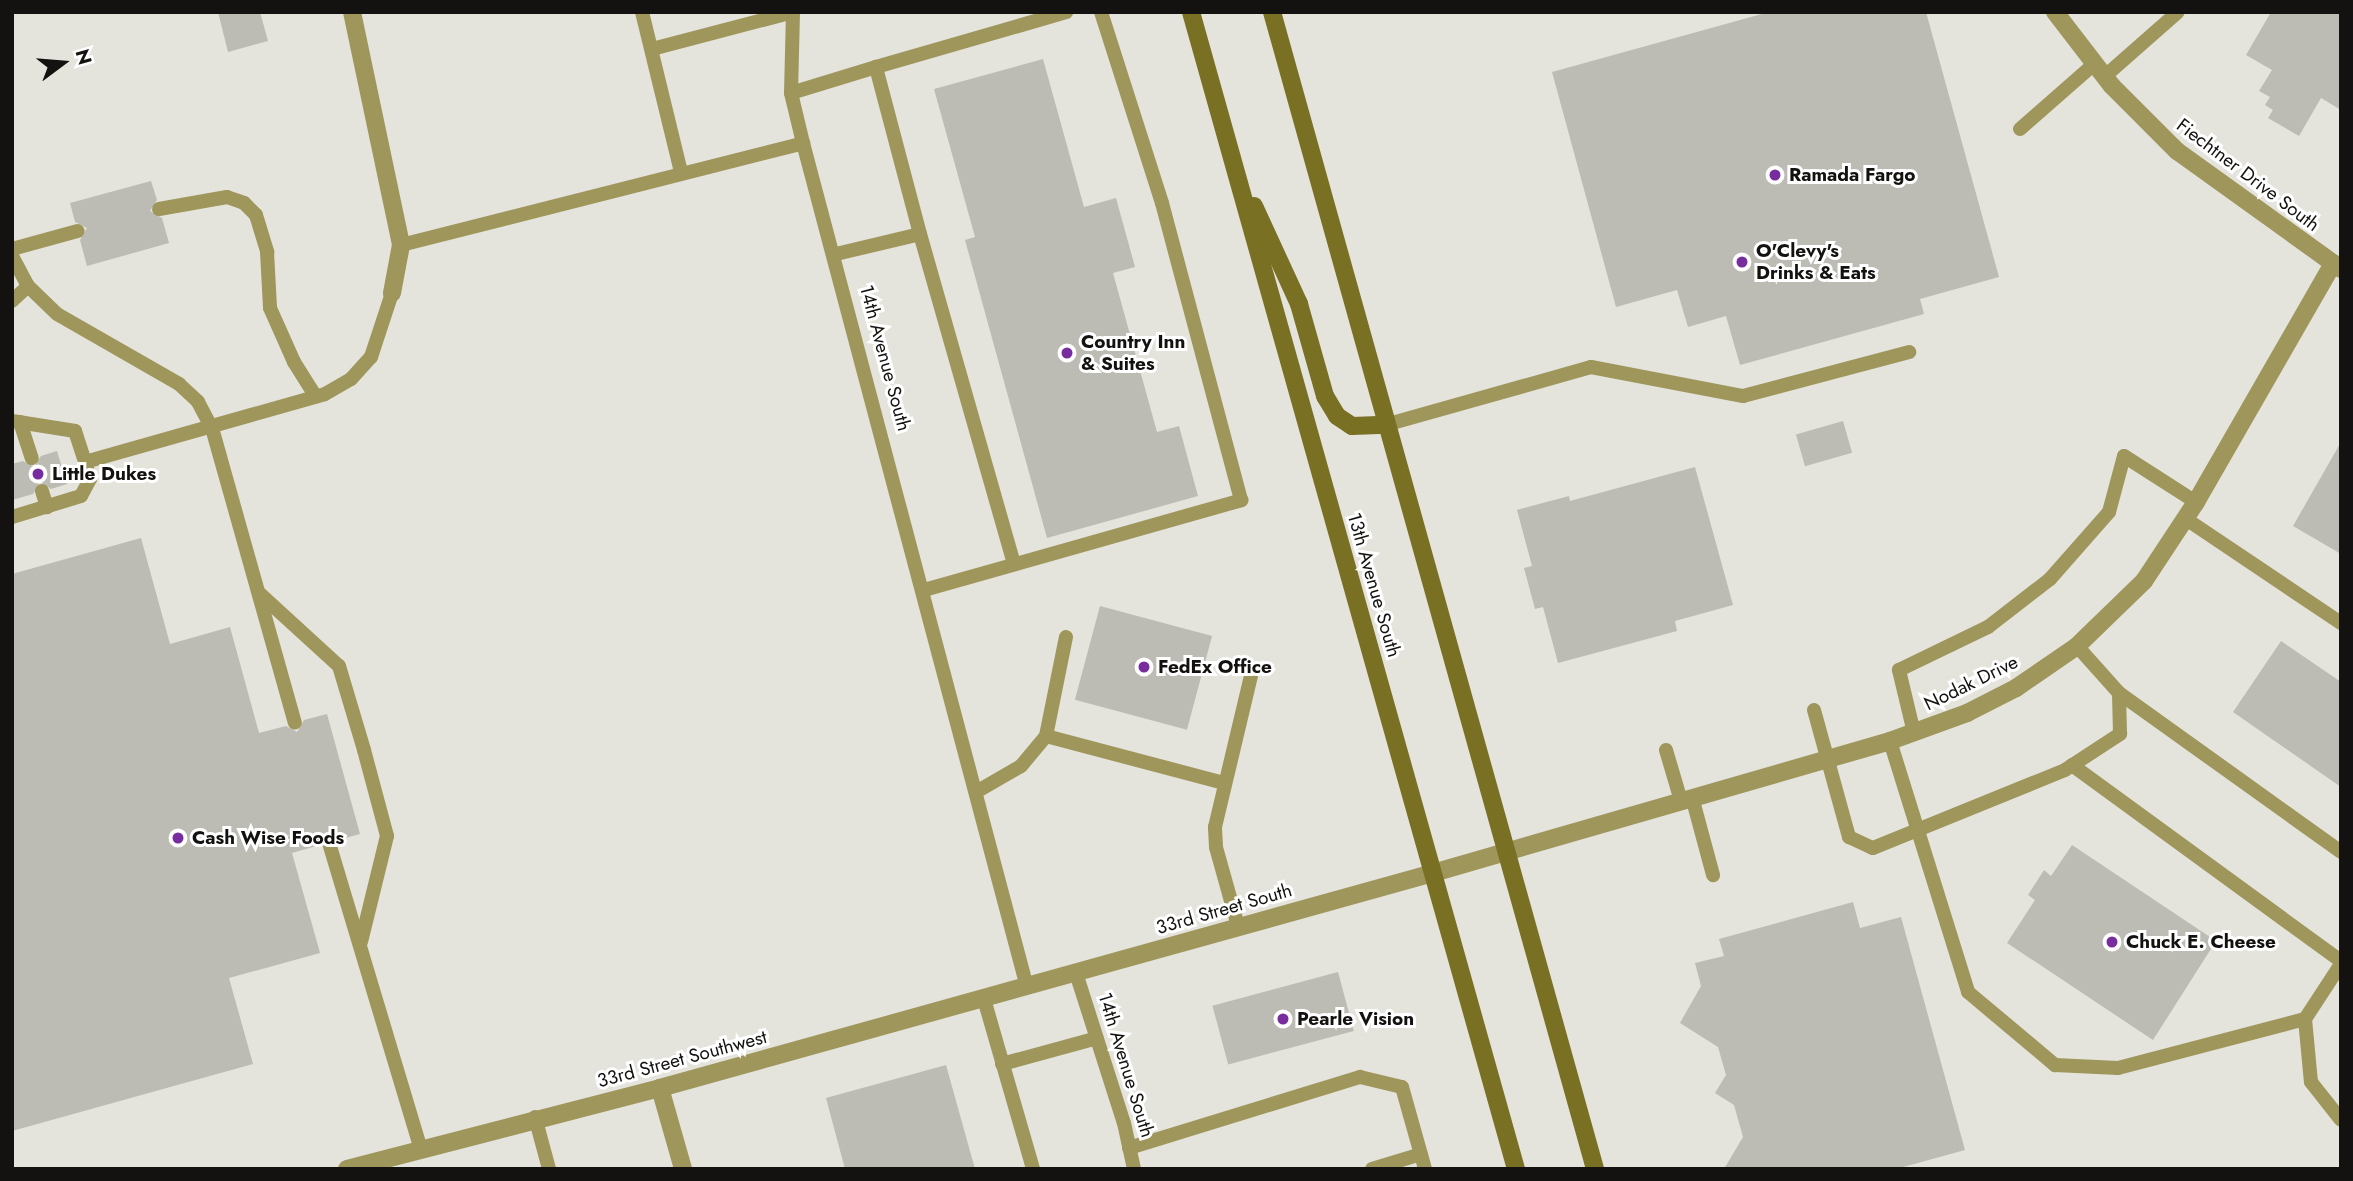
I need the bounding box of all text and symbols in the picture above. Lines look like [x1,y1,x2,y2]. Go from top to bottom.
north arrow [28,28,98,98]
text: N [69,46,99,68]
street label: Fiechtner Drive South [2172,114,2324,236]
place label: Ramada Fargo [1789,164,1916,186]
marker: Ramada Fargo [1767,167,1783,183]
place label: O'Clevy's Drinks & Eats [1756,240,1876,284]
marker: O'Clevy's Drinks & Eats [1734,254,1750,270]
street label: 14th Avenue South [855,283,915,433]
place label: Country Inn & Suites [1081,331,1185,375]
marker: Country Inn & Suites [1059,345,1075,361]
place label: Little Dukes [52,463,156,485]
marker: Little Dukes [30,466,46,482]
street label: 13th Avenue South [1342,510,1406,660]
street label: Nodak Drive [1920,651,2022,715]
place label: FedEx Office [1158,656,1272,678]
marker: FedEx Office [1136,659,1152,675]
place label: Cash Wise Foods [192,827,344,849]
marker: Cash Wise Foods [170,830,186,846]
street label: 33rd Street South [1154,879,1294,939]
place label: Chuck E. Cheese [2126,931,2276,953]
marker: Chuck E. Cheese [2104,934,2120,950]
street label: 14th Avenue South [1093,990,1159,1140]
place label: Pearle Vision [1297,1008,1414,1030]
marker: Pearle Vision [1275,1011,1291,1027]
street label: 33rd Street Southwest [595,1025,769,1093]

